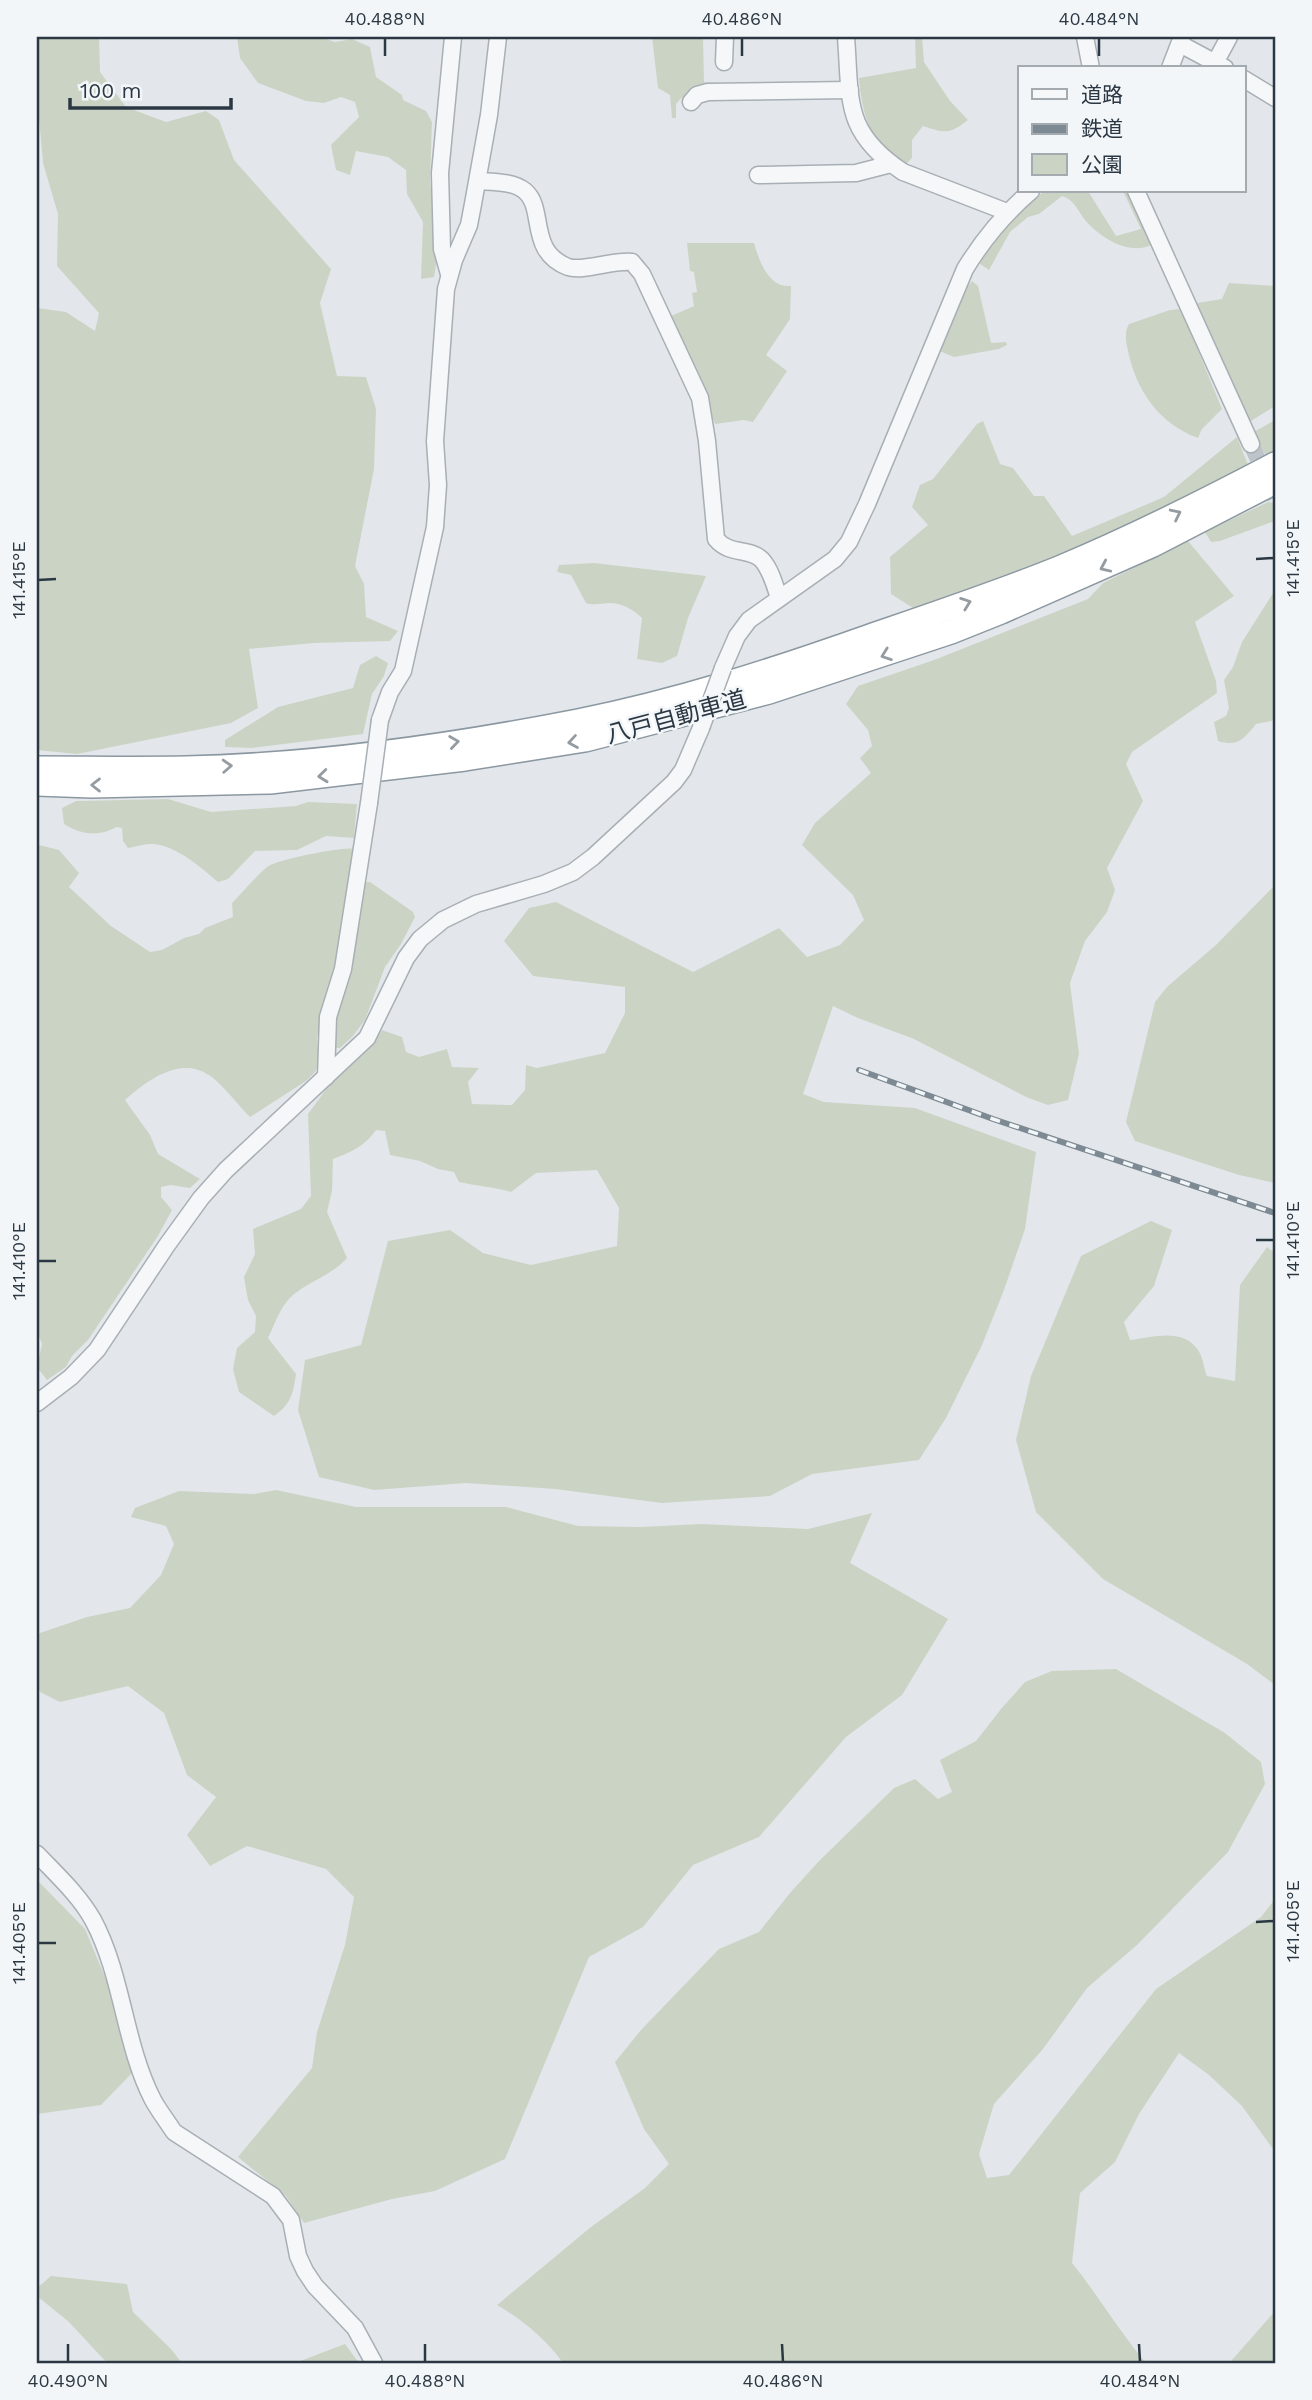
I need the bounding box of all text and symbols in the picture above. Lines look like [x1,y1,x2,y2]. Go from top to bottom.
text: 40.488°N [344,8,426,29]
text: 40.486°N [702,8,782,29]
text: 40.484°N [1059,8,1139,29]
scale bar [70,66,231,110]
legend [1018,66,1246,192]
text: 100 m [80,78,142,103]
text: 道路 [1081,82,1123,107]
text: 鉄道 [1081,116,1123,141]
text: 公園 [1081,152,1123,177]
one-way arrow [1169,509,1181,523]
text: 141.415°E [1282,519,1303,597]
text: 141.415°E [8,541,29,619]
one-way arrow [1099,559,1112,573]
one-way arrow [960,597,972,611]
one-way arrow [881,647,893,661]
street label: 八戸自動車道 [603,685,749,749]
one-way arrow [567,734,579,749]
one-way arrow [448,735,460,750]
one-way arrow [222,758,233,773]
one-way arrow [317,768,328,783]
one-way arrow [90,777,101,793]
text: 141.410°E [1282,1201,1303,1279]
text: 141.410°E [8,1222,29,1300]
text: 141.405°E [1282,1880,1303,1962]
text: 141.405°E [8,1902,29,1984]
text: 40.490°N [27,2370,109,2391]
text: 40.488°N [384,2370,466,2391]
text: 40.486°N [743,2370,823,2391]
text: 40.484°N [1100,2370,1180,2391]

